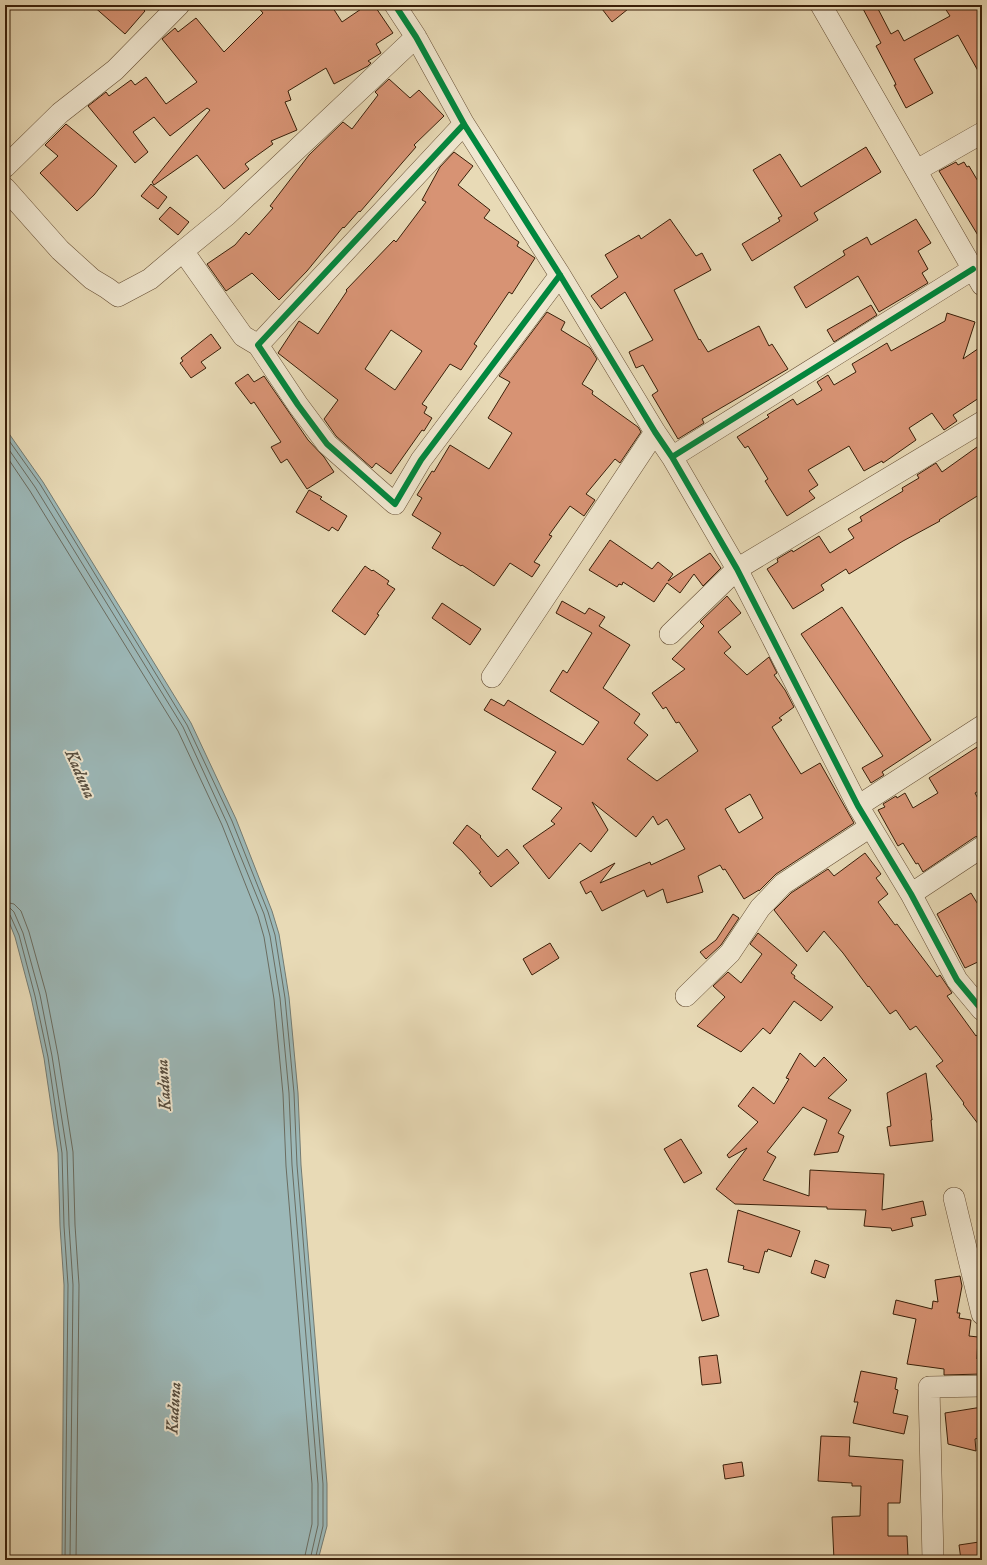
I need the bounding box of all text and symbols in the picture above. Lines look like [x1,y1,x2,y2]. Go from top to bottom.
water label: Kaduna [59,745,101,802]
water label: Kaduna [151,1058,177,1113]
water label: Kaduna [161,1381,187,1436]

